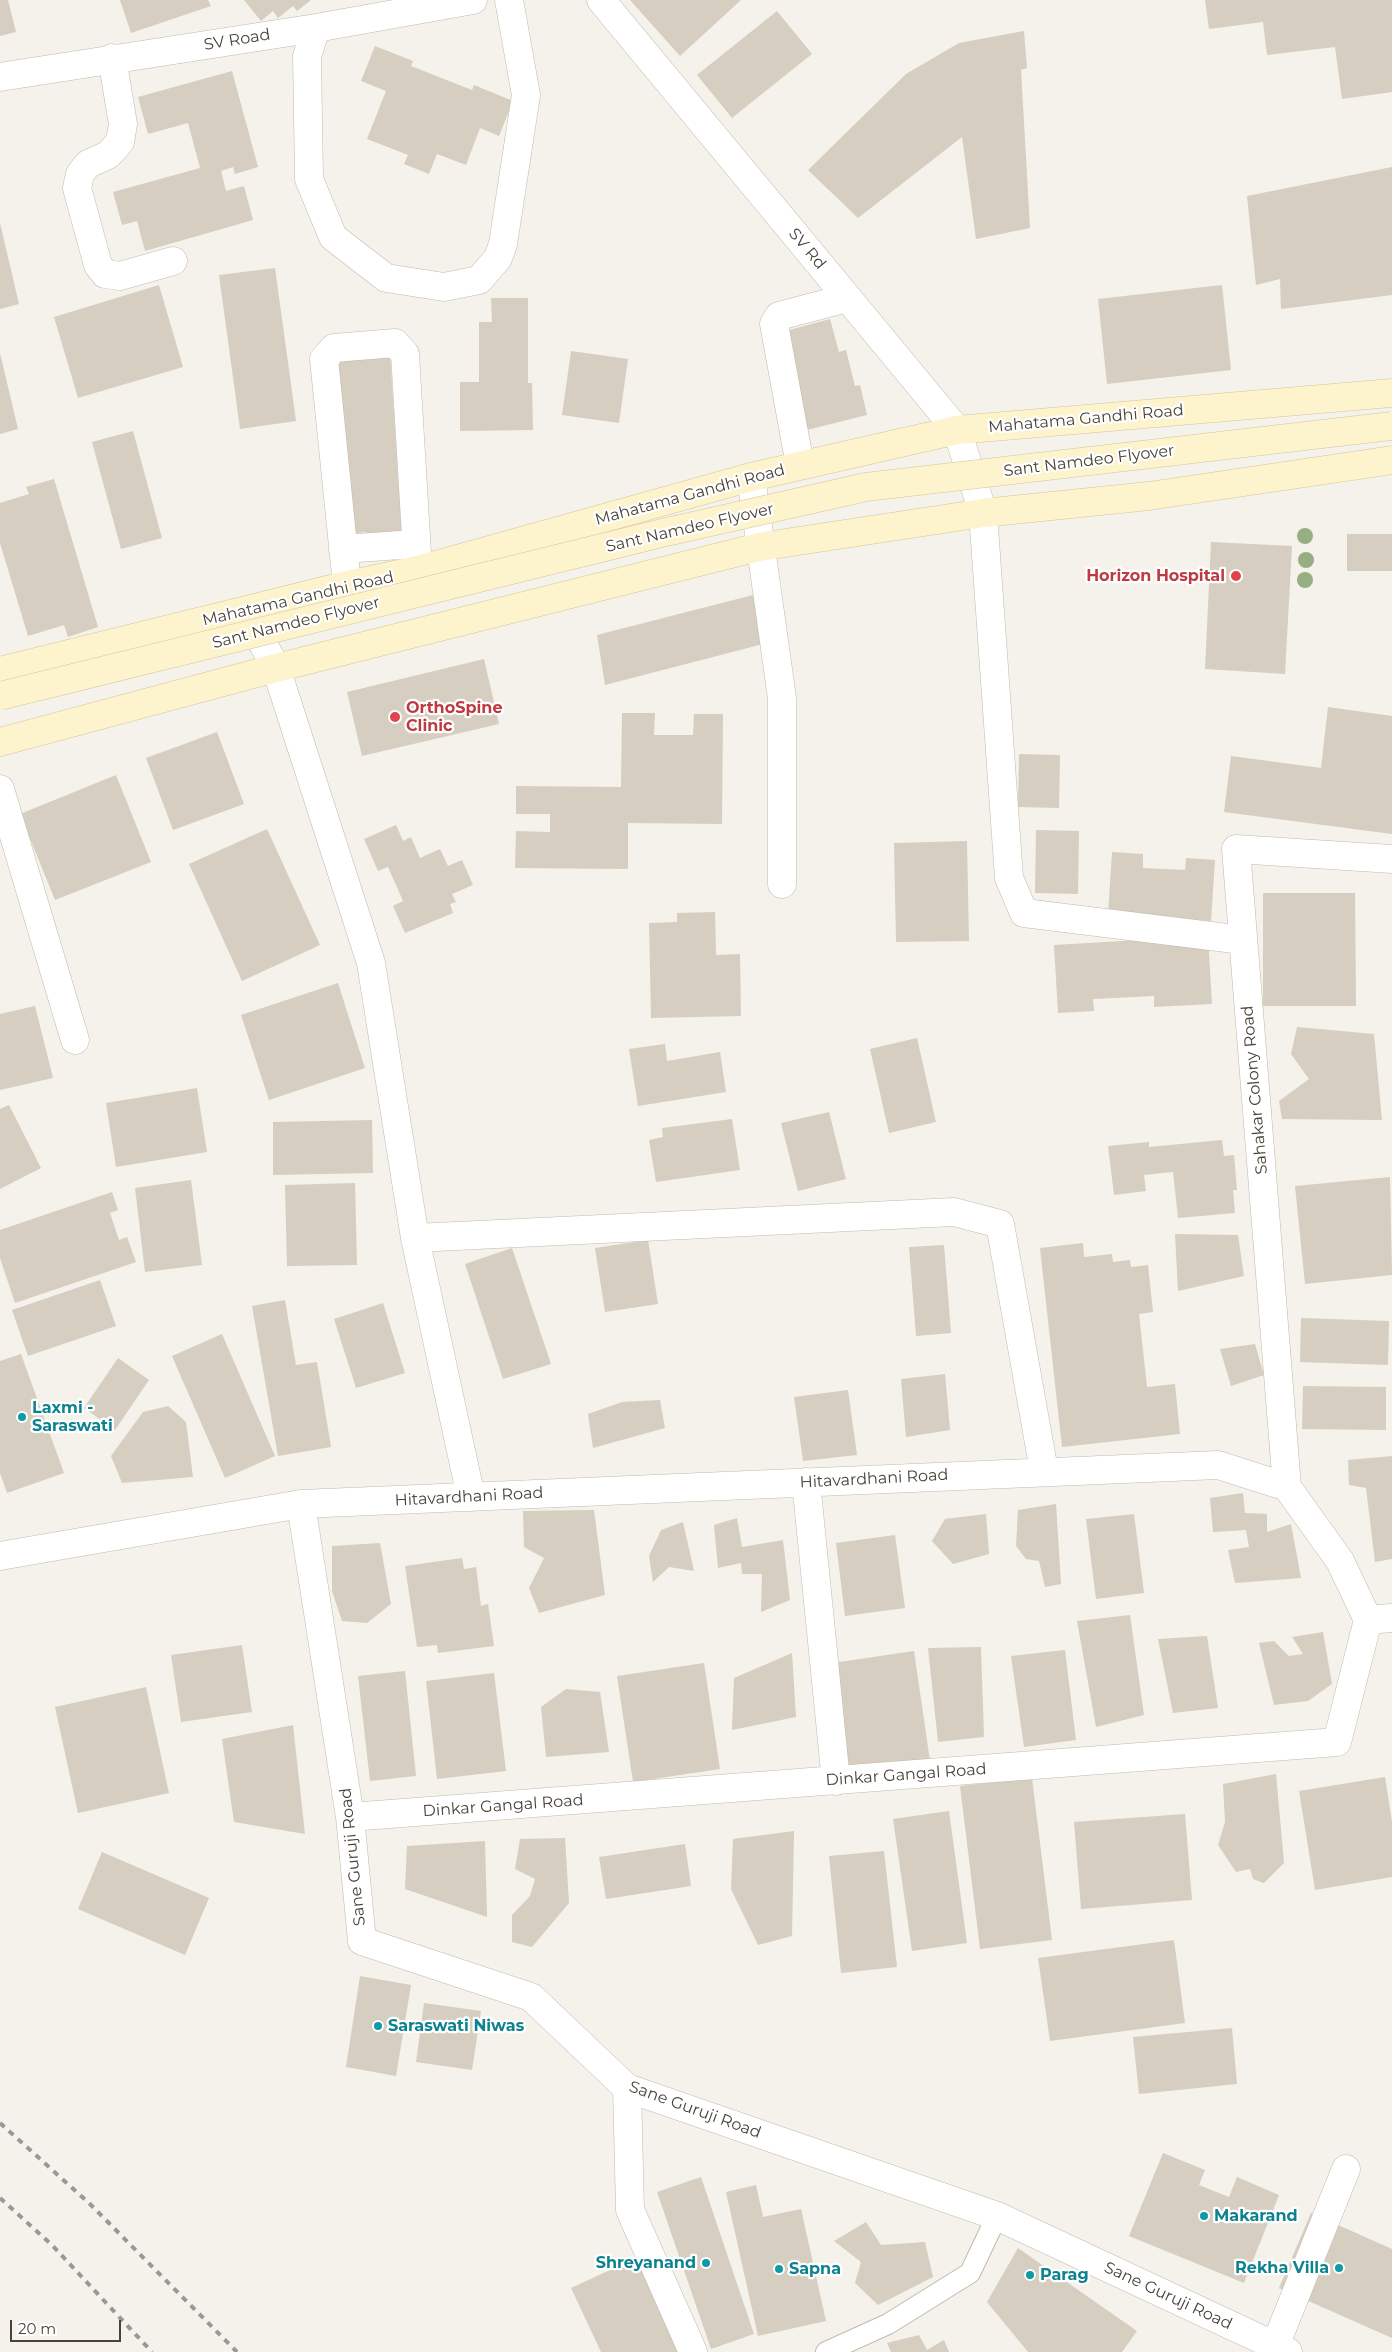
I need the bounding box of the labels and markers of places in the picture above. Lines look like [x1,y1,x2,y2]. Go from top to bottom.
place label: Horizon Hospital [1086,566,1225,586]
marker: Horizon Hospital [1229,569,1243,583]
place label: OrthoSpine Clinic [406,698,502,736]
marker: OrthoSpine Clinic [388,710,402,724]
place label: Laxmi - Saraswati [32,1398,113,1436]
marker: Laxmi - Saraswati [16,1411,28,1423]
place label: Saraswati Niwas [388,2016,524,2036]
marker: Saraswati Niwas [372,2020,384,2032]
place label: Makarand [1214,2206,1298,2226]
marker: Makarand [1198,2210,1210,2222]
place label: Shreyanand [596,2253,696,2273]
marker: Shreyanand [700,2257,712,2269]
place label: Rekha Villa [1235,2258,1329,2278]
place label: Sapna [789,2259,841,2279]
marker: Rekha Villa [1333,2262,1345,2274]
marker: Sapna [773,2263,785,2275]
place label: Parag [1040,2265,1089,2285]
marker: Parag [1024,2269,1036,2281]

